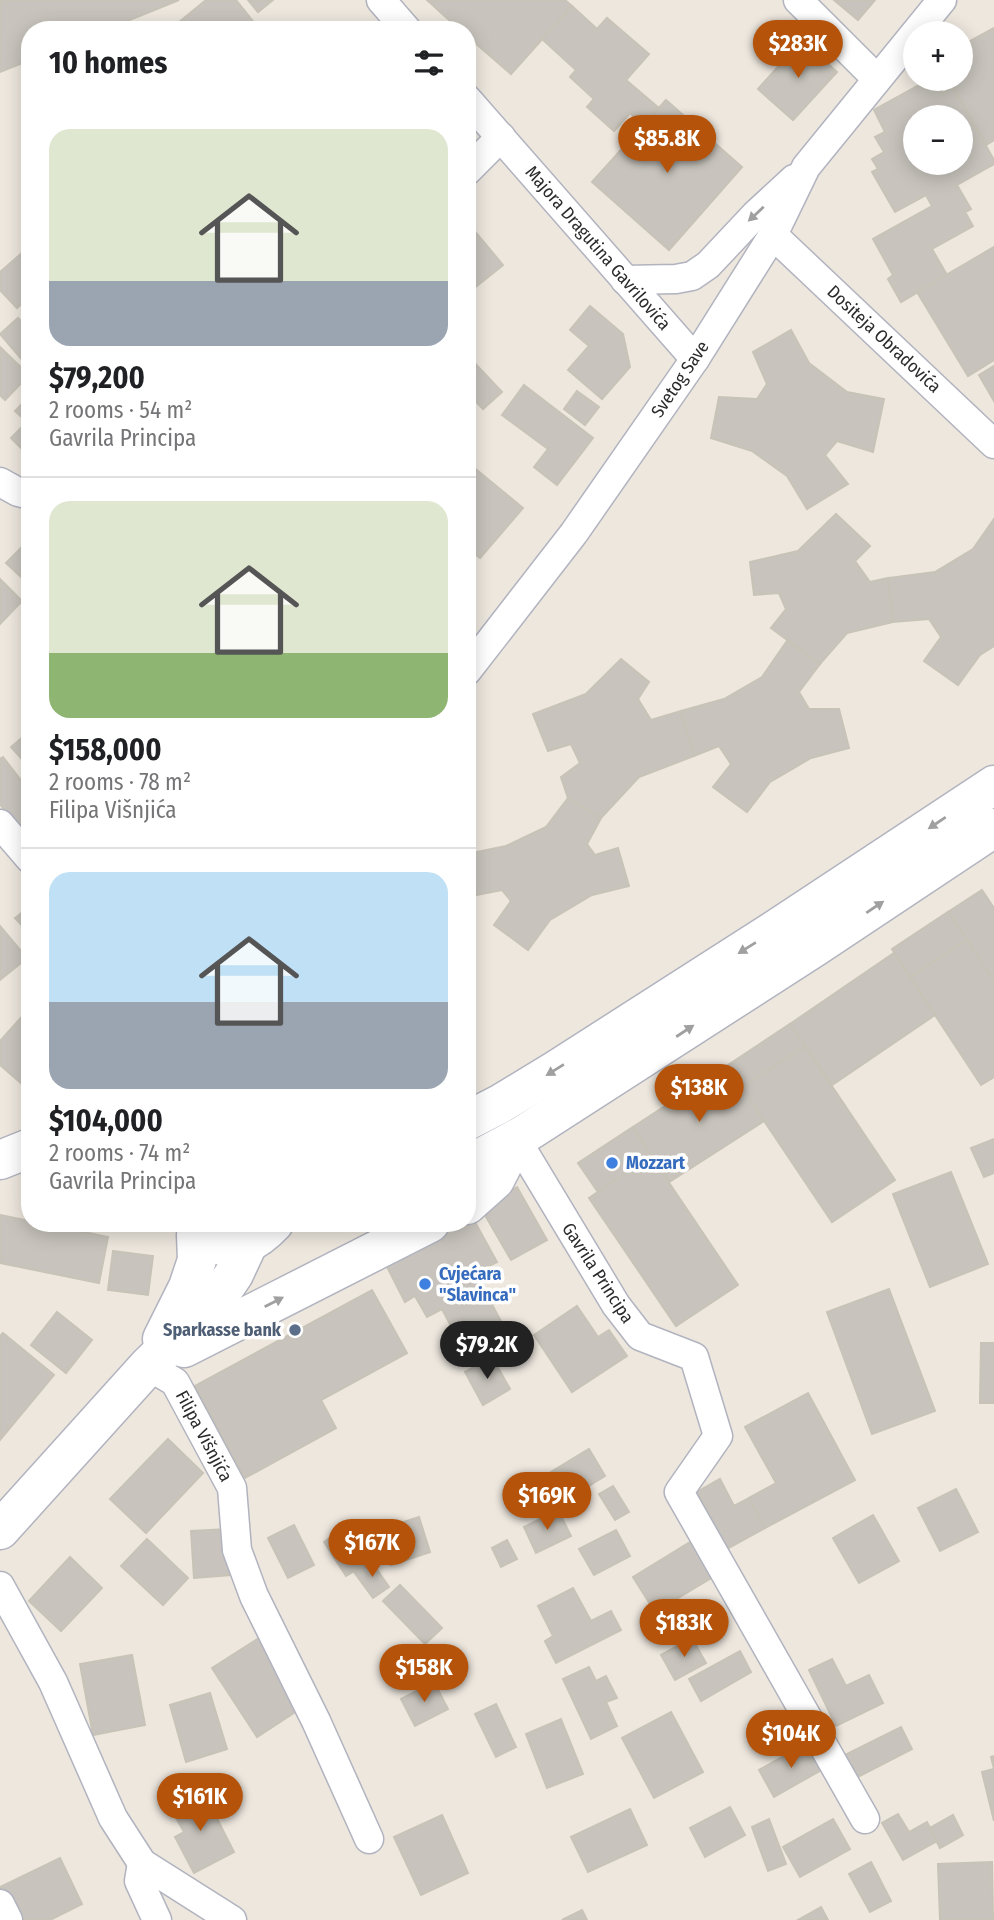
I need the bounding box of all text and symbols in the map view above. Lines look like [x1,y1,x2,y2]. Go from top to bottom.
pin: $283K [749,20,847,80]
map controls [903,21,973,175]
button: + [903,21,973,91]
text: $283K [769,29,827,57]
icon: filters [410,44,448,82]
text: 10 homes [49,45,167,81]
button: − [903,105,973,175]
pin: $85.8K [610,116,724,175]
text: $85.8K [634,124,700,152]
street label: Majora Dragutina Gavrilovića [521,161,675,335]
icon: home [186,175,312,301]
one-way arrow [748,205,765,221]
street label: Dositeja Obradovića [823,281,946,397]
street label: Svetog Save [646,336,714,421]
text: $79,200 [49,360,145,396]
text: 2 rooms · 54 m² [49,396,192,424]
text: Gavrila Principa [49,424,196,452]
icon: home [186,547,312,673]
text: $158,000 [49,732,162,768]
text: 2 rooms · 78 m² [49,768,191,796]
text: Filipa Višnjića [49,796,177,824]
one-way arrow [927,816,947,829]
one-way arrow [866,901,885,914]
icon: home [186,918,312,1044]
one-way arrow [738,942,757,955]
one-way arrow [675,1024,694,1037]
one-way arrow [546,1064,565,1077]
pin: $138K [650,1064,748,1124]
text: $138K [671,1073,727,1101]
text: $104,000 [49,1103,163,1139]
text: 2 rooms · 74 m² [49,1139,190,1167]
place label: Mozzart [626,1152,686,1174]
marker: Mozzart [604,1155,620,1171]
text: Gavrila Principa [49,1167,196,1195]
street label: Gavrila Principa [557,1219,639,1327]
place label: Cvjećara "Slavinca" [439,1263,516,1306]
marker: Cvjećara "Slavinca" [417,1276,433,1292]
one-way arrow [265,1296,285,1308]
place label: Sparkasse bank [163,1319,282,1341]
marker: Sparkasse bank [287,1322,303,1338]
pin: $79.2K [430,1322,544,1381]
text: $79.2K [456,1330,518,1358]
street label: Filipa Višnjića [171,1387,237,1485]
pin: $169K [498,1472,596,1532]
text: $169K [518,1481,576,1509]
pin: $167K [323,1520,421,1579]
text: $167K [344,1528,400,1556]
pin: $183K [635,1600,733,1659]
text: $183K [656,1608,712,1636]
pin: $158K [375,1644,473,1704]
text: $158K [395,1653,453,1681]
pin: $104K [742,1710,840,1770]
text: $104K [762,1719,820,1747]
pin: $161K [151,1773,249,1833]
text: $161K [173,1782,227,1810]

